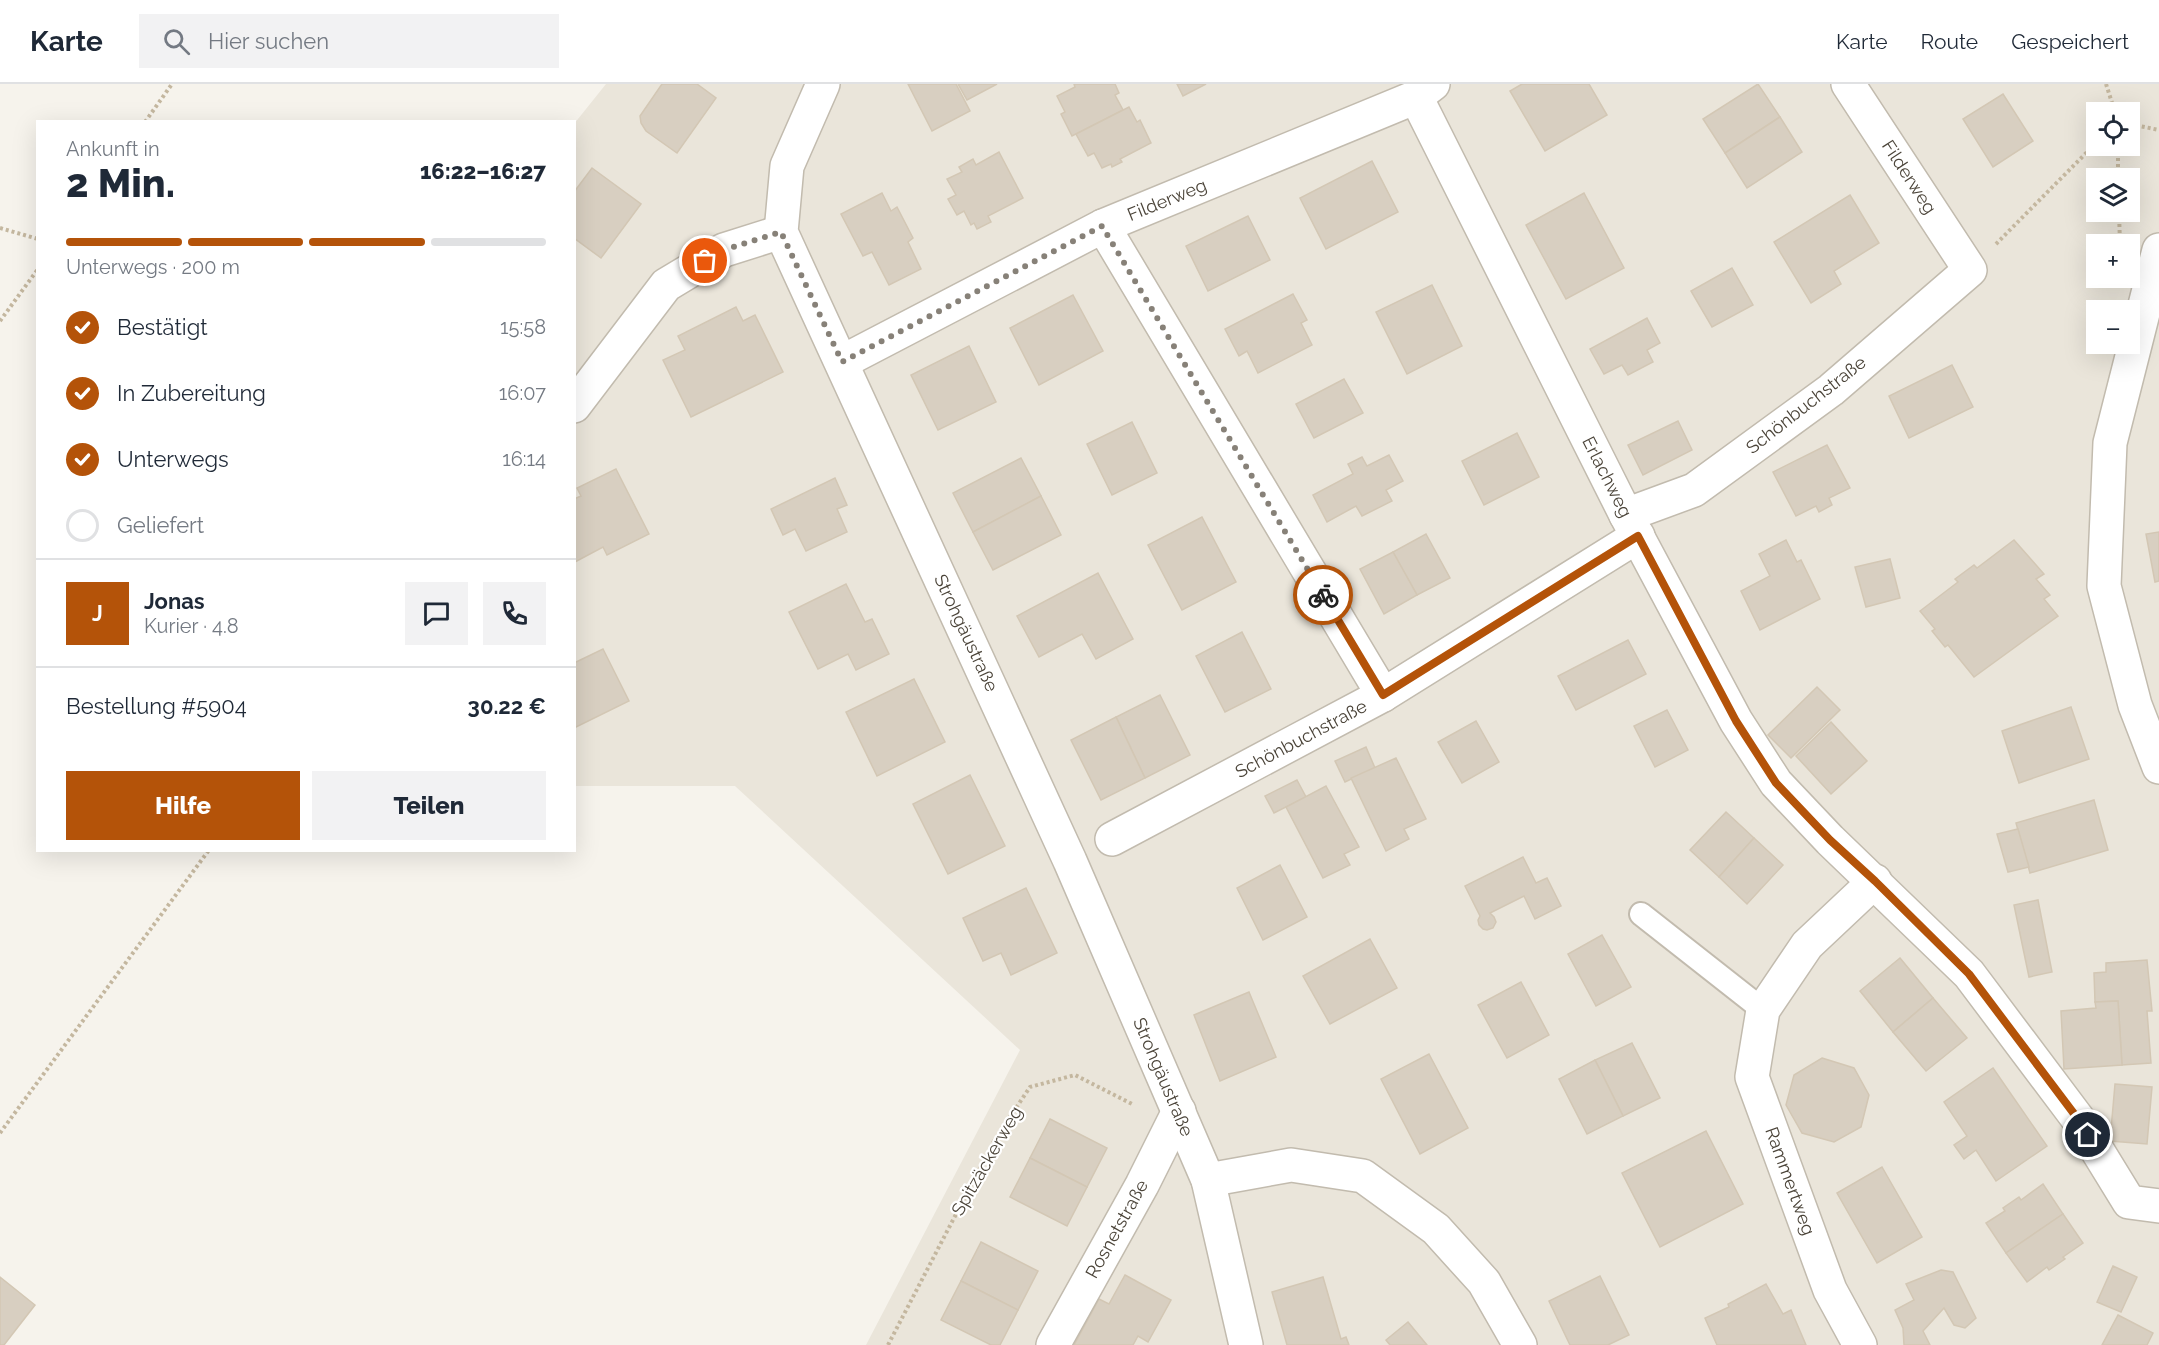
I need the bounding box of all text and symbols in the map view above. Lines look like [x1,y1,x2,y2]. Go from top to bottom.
search box [139,14,559,68]
text: Karte [30,25,103,58]
icon: search [160,25,193,58]
text: Hier suchen [208,28,329,54]
text: Karte [1836,29,1888,54]
text: Route [1921,29,1978,54]
text: Gespeichert [2011,29,2129,54]
map controls [2086,102,2140,354]
button: locate [2086,102,2140,156]
street label: Filderweg [1878,136,1941,217]
text: Ankunft in [66,137,160,161]
text: 16:22–16:27 [420,158,546,184]
text: 2 Min. [66,160,175,206]
button: layers [2086,168,2140,222]
street label: Filderweg [1124,174,1209,225]
button: + [2086,234,2140,288]
pin [679,235,730,286]
icon: bag [688,244,721,277]
text: Unterwegs · 200 m [66,255,240,279]
button: − [2086,300,2140,354]
icon: check [66,311,99,344]
text: Bestätigt [117,314,208,340]
text: 15:58 [500,315,546,339]
street label: Schönbuchstraße [1742,351,1870,458]
icon: check [66,377,99,410]
text: In Zubereitung [117,380,266,406]
text: 16:07 [499,381,546,405]
street label: Erlachweg [1578,433,1637,521]
icon: check [66,443,99,476]
text: Unterwegs [117,446,229,472]
text: 16:14 [502,447,546,471]
text: Geliefert [117,512,204,538]
courier [1293,565,1353,625]
street label: Strohgäustraße [930,571,1003,695]
icon: bike [1307,579,1340,612]
button: chat [405,582,468,645]
button: phone [483,582,546,645]
text: Jonas [144,588,205,614]
text: J [92,600,103,626]
text: Kurier · 4.8 [144,614,239,638]
text: Bestellung #5904 [66,693,247,719]
text: 30.22 € [468,693,546,719]
street label: Schönbuchstraße [1231,695,1371,782]
button: Hilfe [66,771,300,840]
button: Teilen [312,771,546,840]
street label: Strohgäustraße [1129,1014,1198,1140]
street label: Spitzäckerweg [947,1102,1026,1219]
pin [2062,1109,2113,1160]
icon: home [2071,1118,2104,1151]
street label: Rammertweg [1761,1124,1820,1238]
street label: Rosnetstraße [1081,1176,1152,1282]

